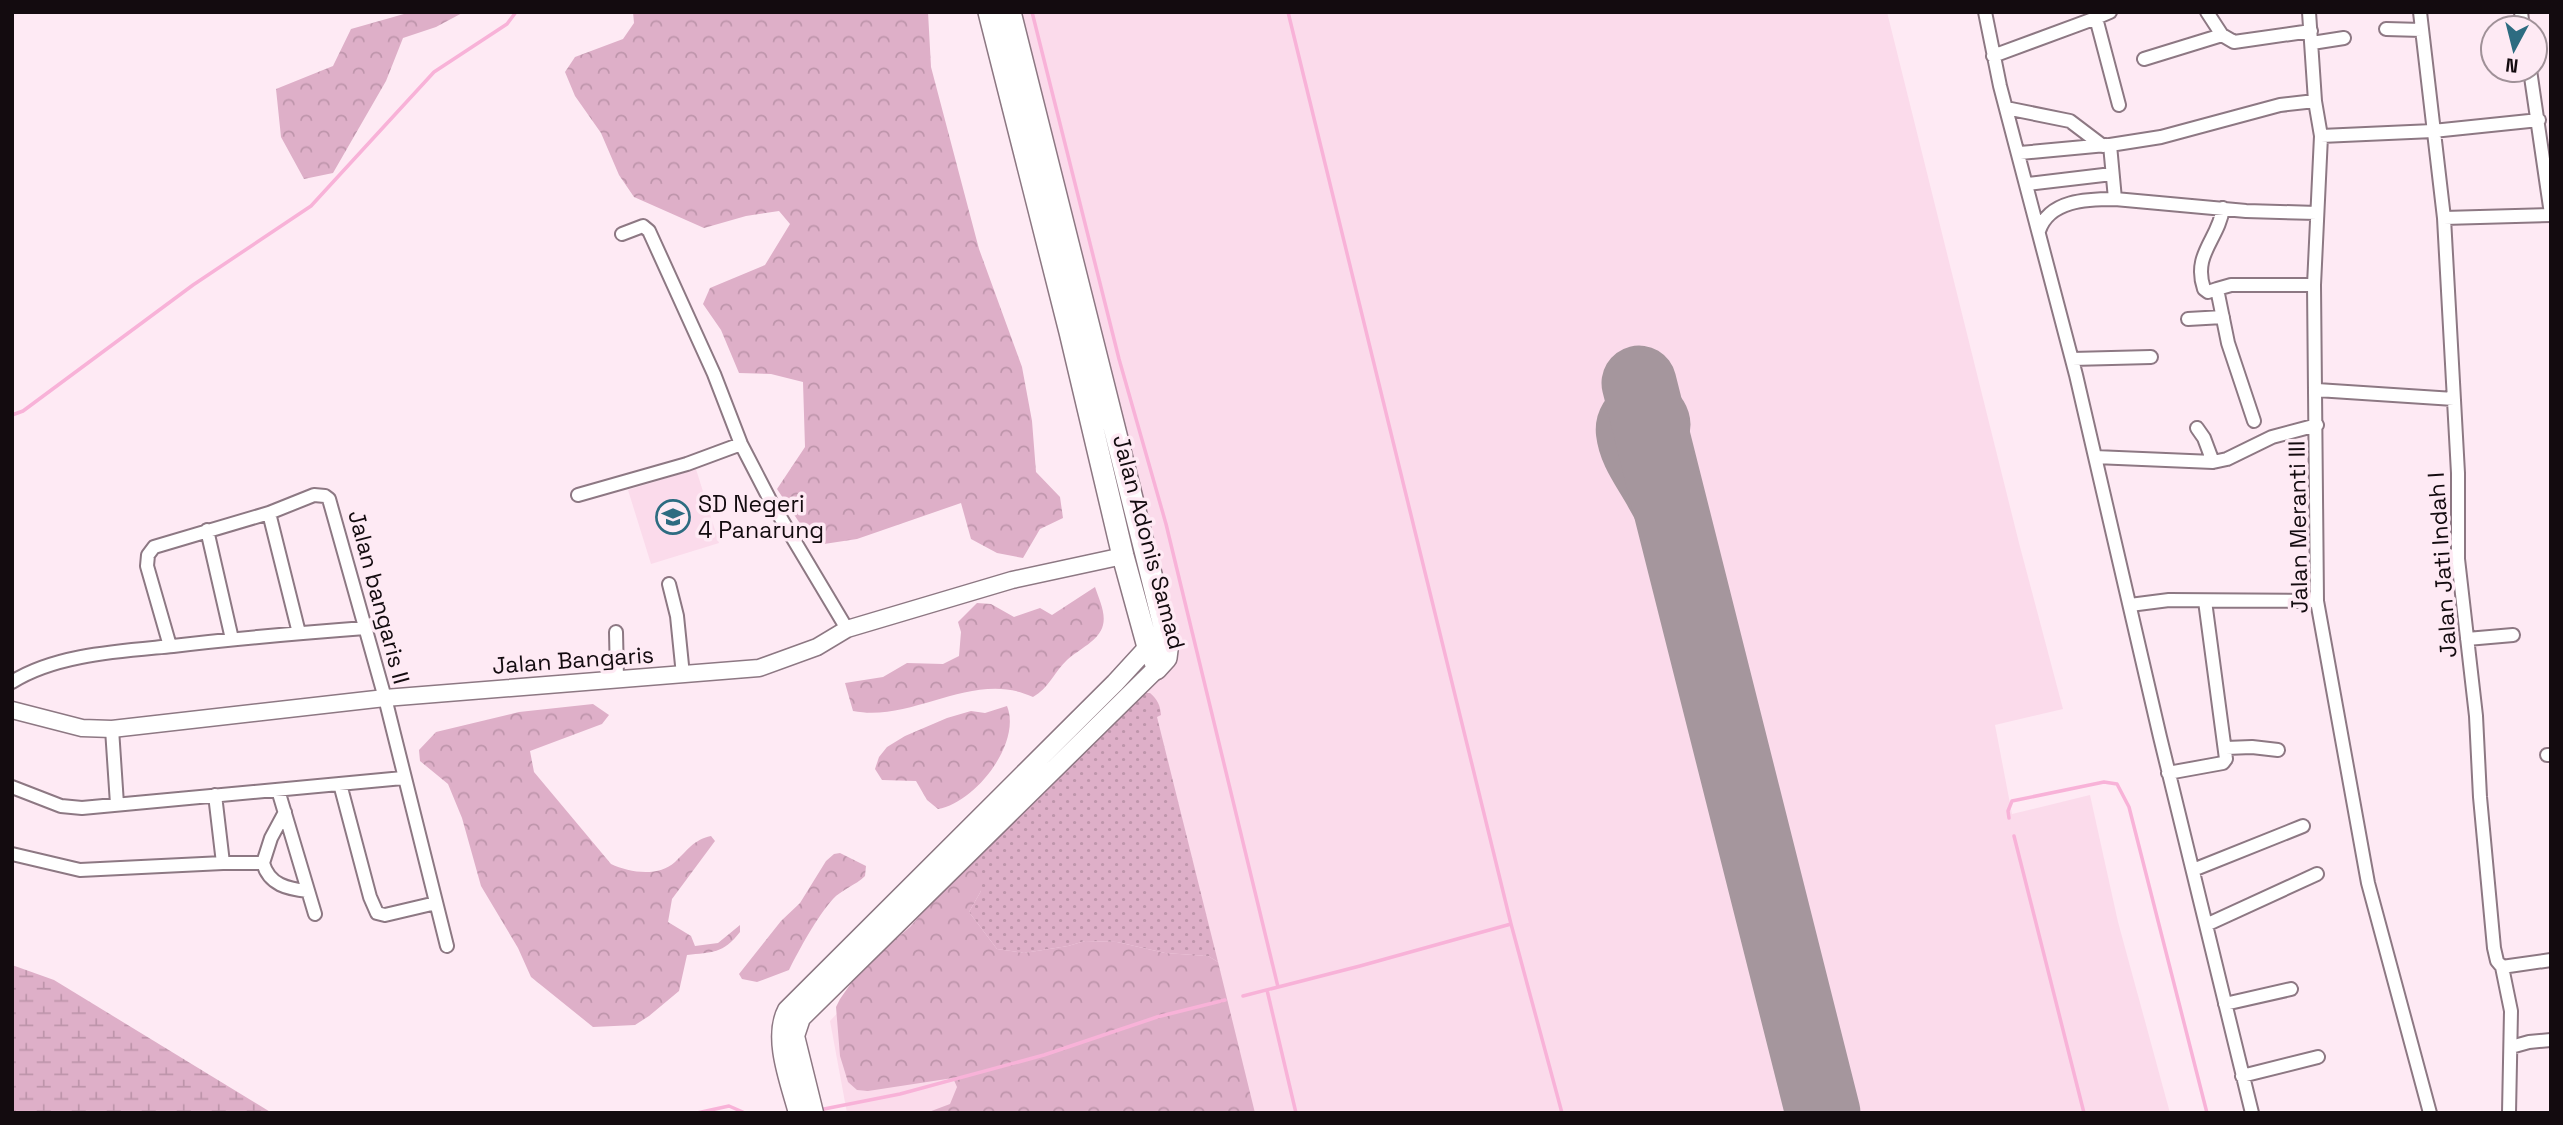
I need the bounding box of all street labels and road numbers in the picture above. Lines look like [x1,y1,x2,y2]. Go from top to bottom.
street label: Jalan Adonis Samad [1106,431,1192,653]
street label: Jalan Meranti III [2281,440,2315,614]
street label: Jalan Jati Indah I [2421,471,2463,659]
street label: Jalan bangaris II [341,507,417,687]
street label: Jalan Bangaris [491,639,655,681]

